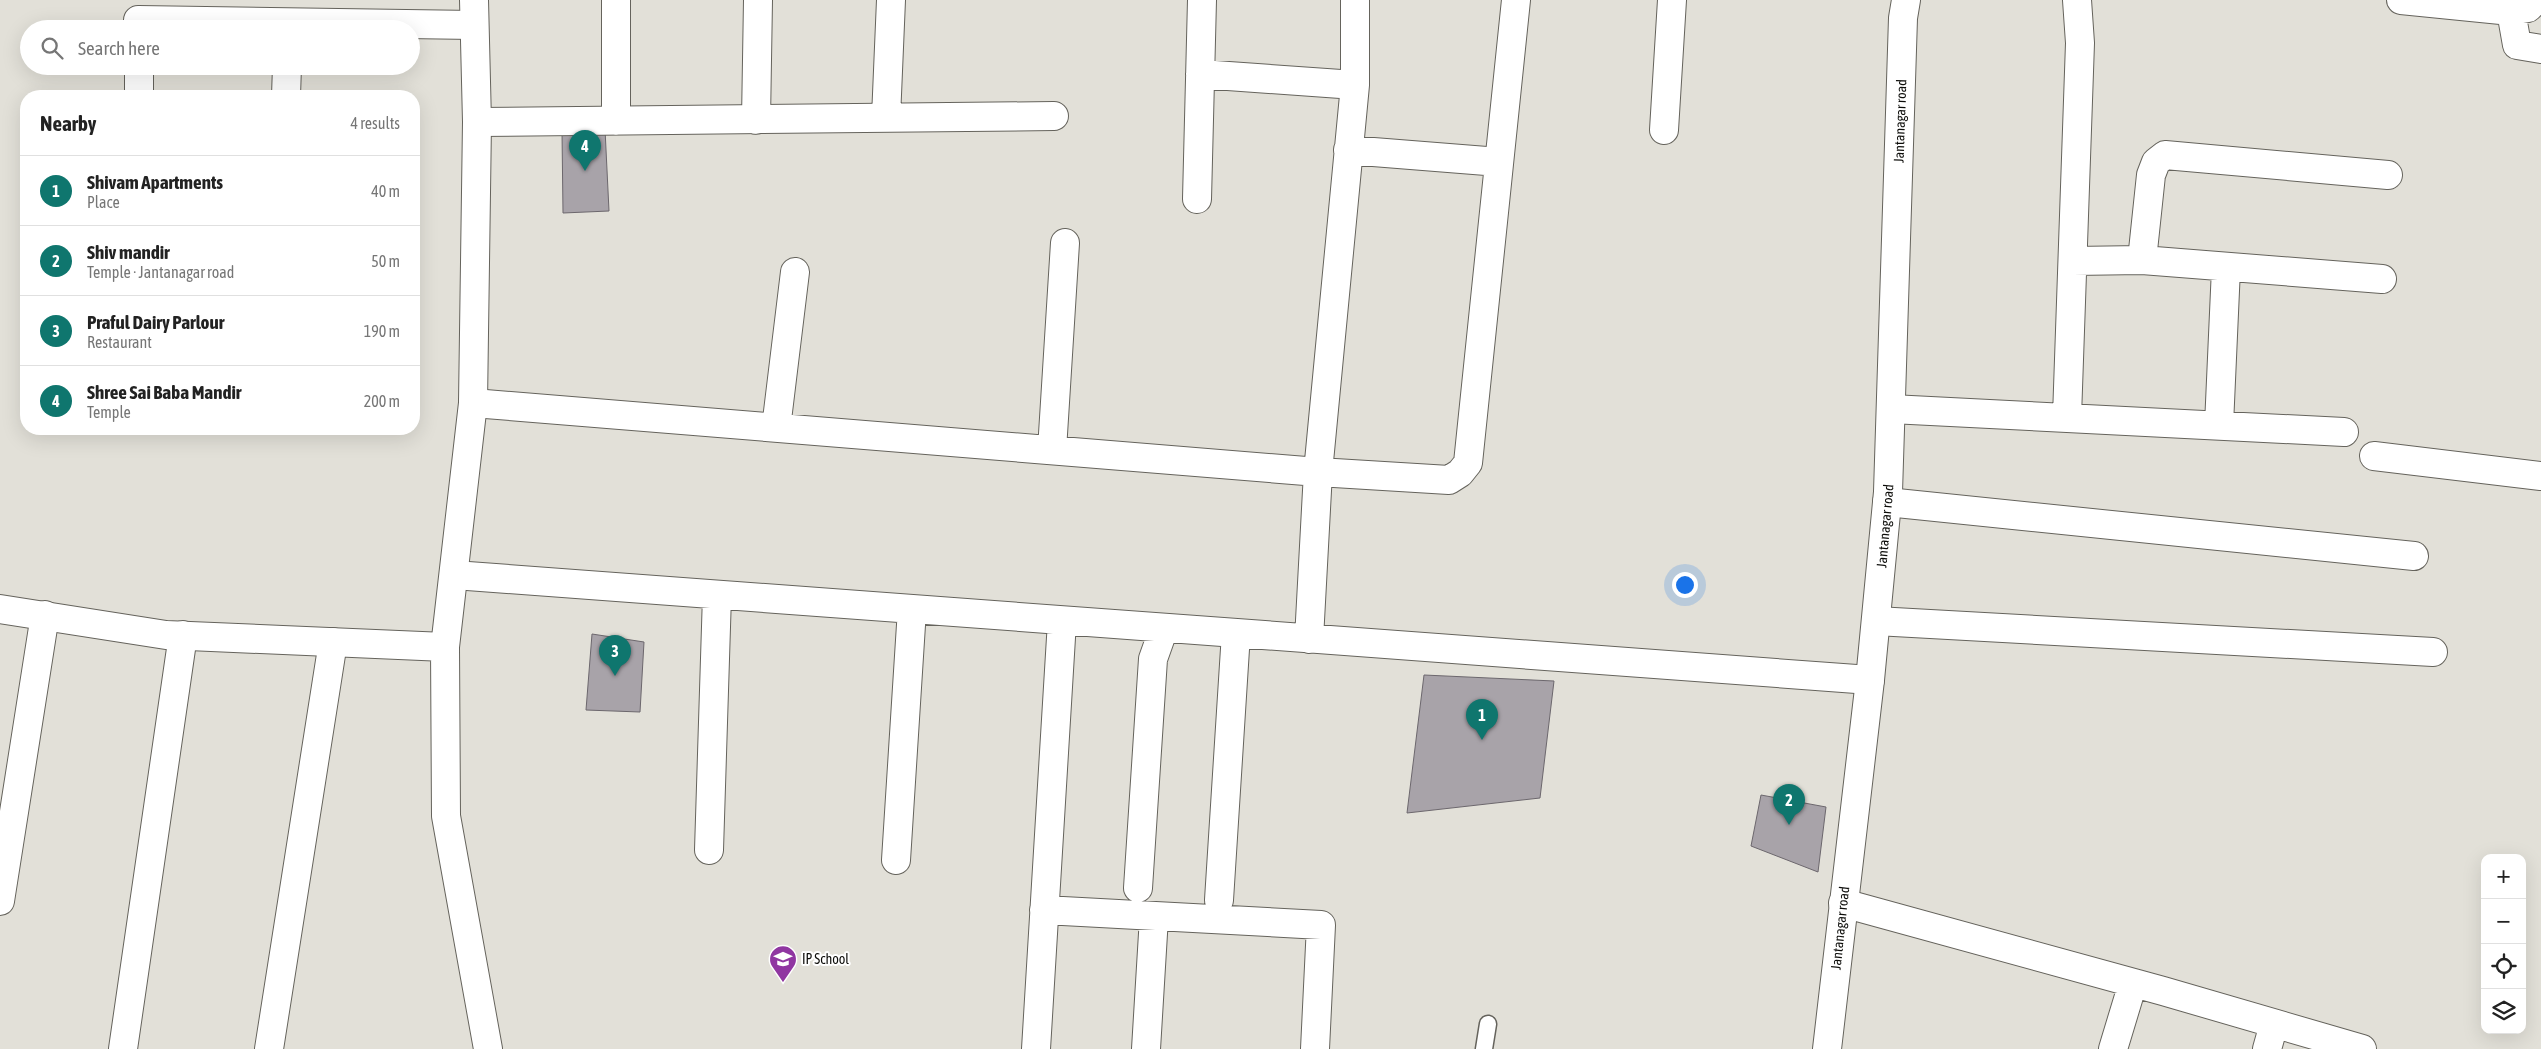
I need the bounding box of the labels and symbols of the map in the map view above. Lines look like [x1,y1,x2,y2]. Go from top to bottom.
street label: Jantanagar road [1891,79,1909,163]
pin: 4 [569,130,601,171]
street label: Jantanagar road [1873,484,1897,568]
your location [1672,572,1698,598]
pin: 3 [599,635,631,676]
pin: 1 [1466,699,1498,740]
pin: 2 [1773,784,1805,825]
street label: Jantanagar road [1828,886,1852,970]
school or university icon: IP School [768,944,798,983]
place label: IP School [802,951,849,967]

